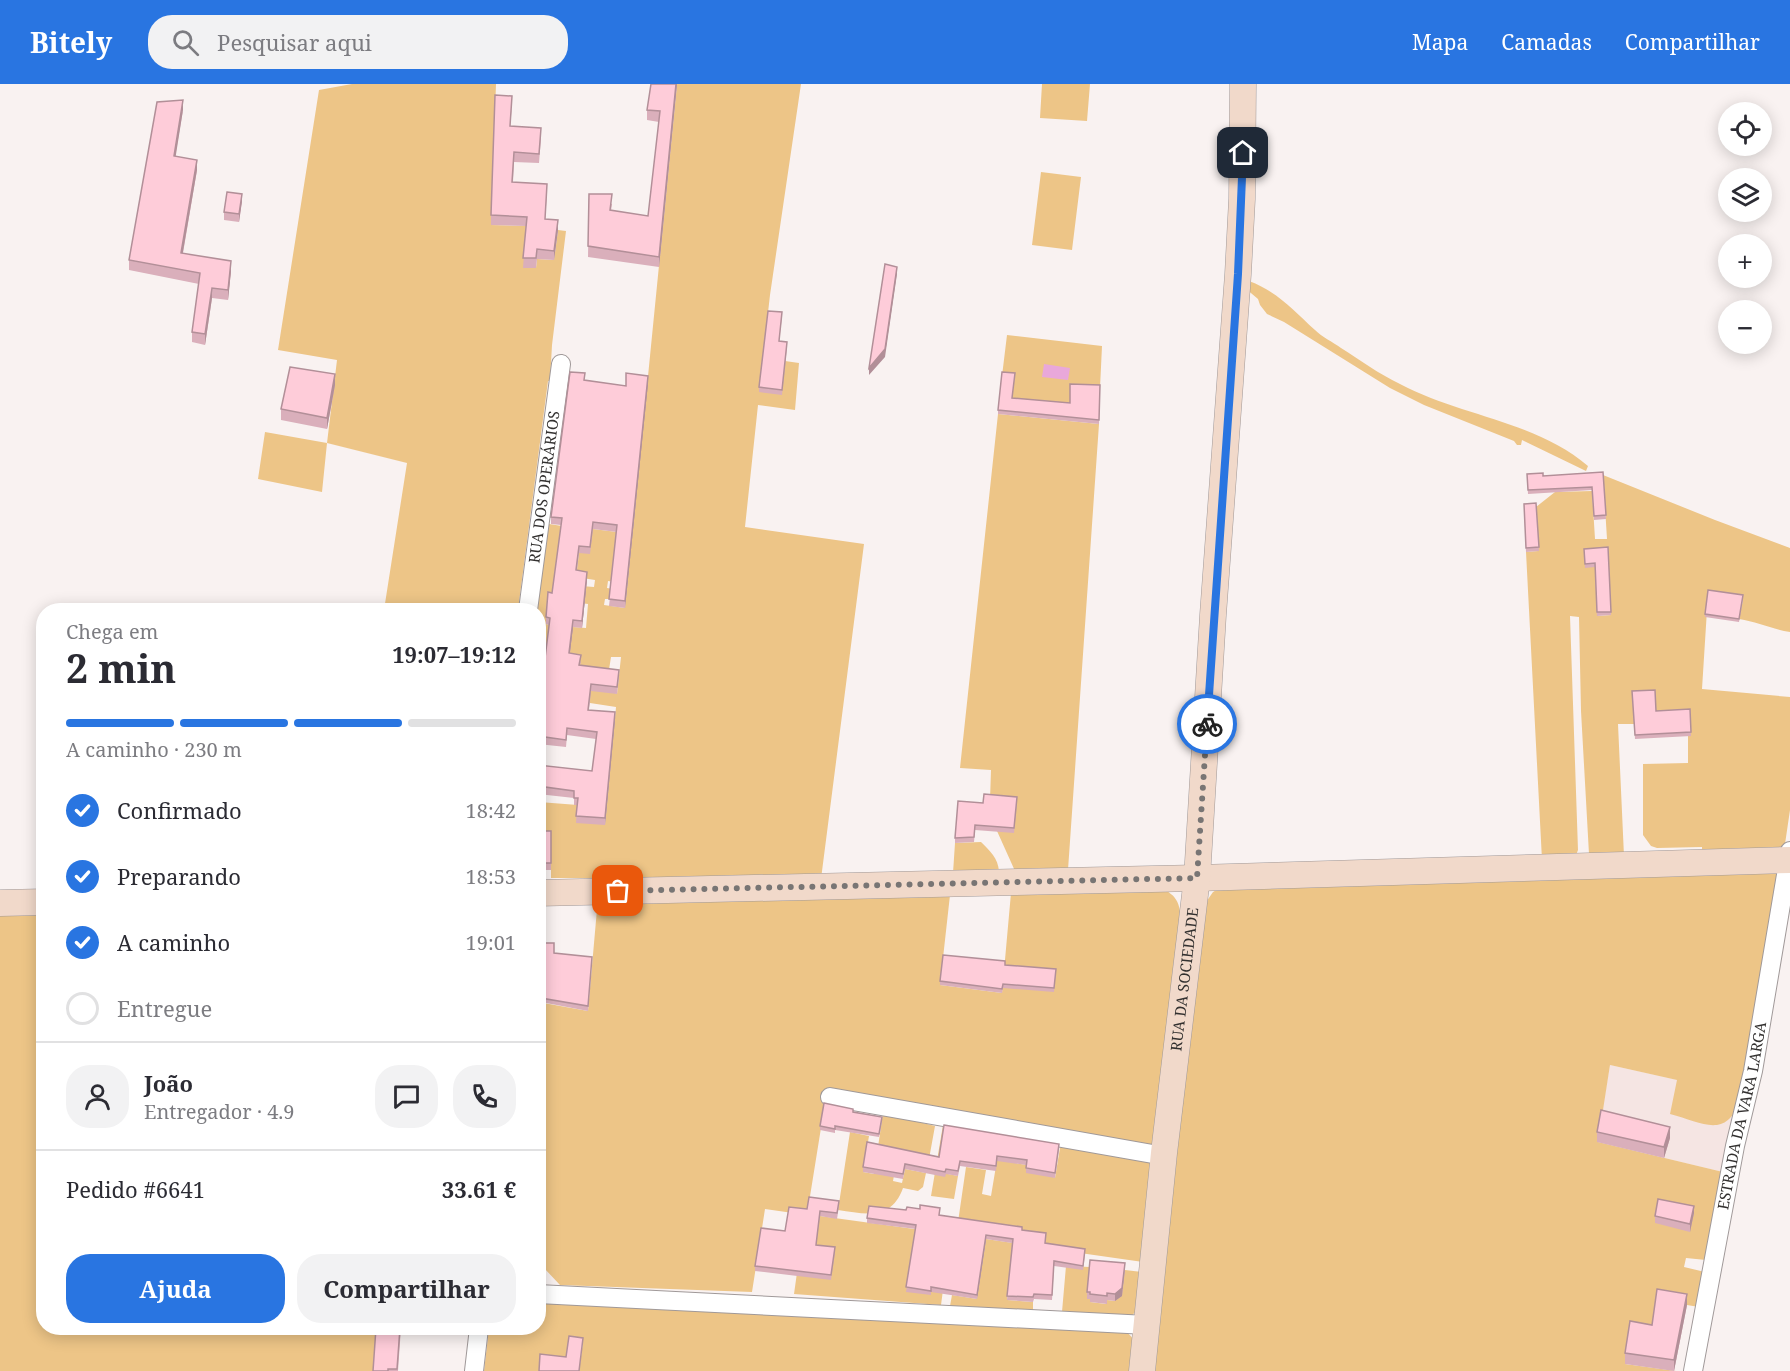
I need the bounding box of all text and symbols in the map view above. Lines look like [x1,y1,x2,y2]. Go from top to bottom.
search box [148,15,568,69]
text: Bitely [30,23,112,61]
icon: search [169,26,202,59]
text: Pesquisar aqui [217,27,372,57]
text: Mapa [1412,28,1468,56]
text: Camadas [1501,28,1592,56]
text: Compartilhar [1625,28,1760,56]
map controls [1718,102,1772,354]
button: locate [1718,102,1772,156]
pin [1217,127,1268,178]
icon: home [1226,136,1259,169]
button: layers [1718,168,1772,222]
button: + [1718,234,1772,288]
button: − [1718,300,1772,354]
street label: RUA DOS OPERÁRIOS [523,410,564,564]
text: Chega em [66,618,159,645]
text: 19:07–19:12 [392,639,516,669]
text: 2 min [66,641,176,694]
courier [1177,694,1237,754]
icon: bike [1191,708,1224,741]
text: A caminho · 230 m [66,736,242,763]
icon: check [66,794,99,827]
text: Confirmado [117,795,242,825]
text: 18:42 [466,797,516,824]
icon: check [66,860,99,893]
text: Preparando [117,861,241,891]
text: 18:53 [466,863,516,890]
pin [592,865,643,916]
icon: bag [601,874,634,907]
street label: RUA DA SOCIEDADE [1165,906,1202,1052]
icon: check [66,926,99,959]
text: A caminho [117,927,230,957]
text: 19:01 [466,929,516,956]
text: Entregue [117,993,212,1023]
street label: ESTRADA DA VARA LARGA [1712,1020,1770,1211]
button: person [66,1065,129,1128]
button: chat [375,1065,438,1128]
button: phone [453,1065,516,1128]
text: João [144,1068,193,1098]
text: Entregador · 4.9 [144,1098,295,1125]
text: Pedido #6641 [66,1174,205,1204]
text: 33.61 € [442,1174,516,1204]
button: Ajuda [66,1254,285,1323]
button: Compartilhar [297,1254,516,1323]

